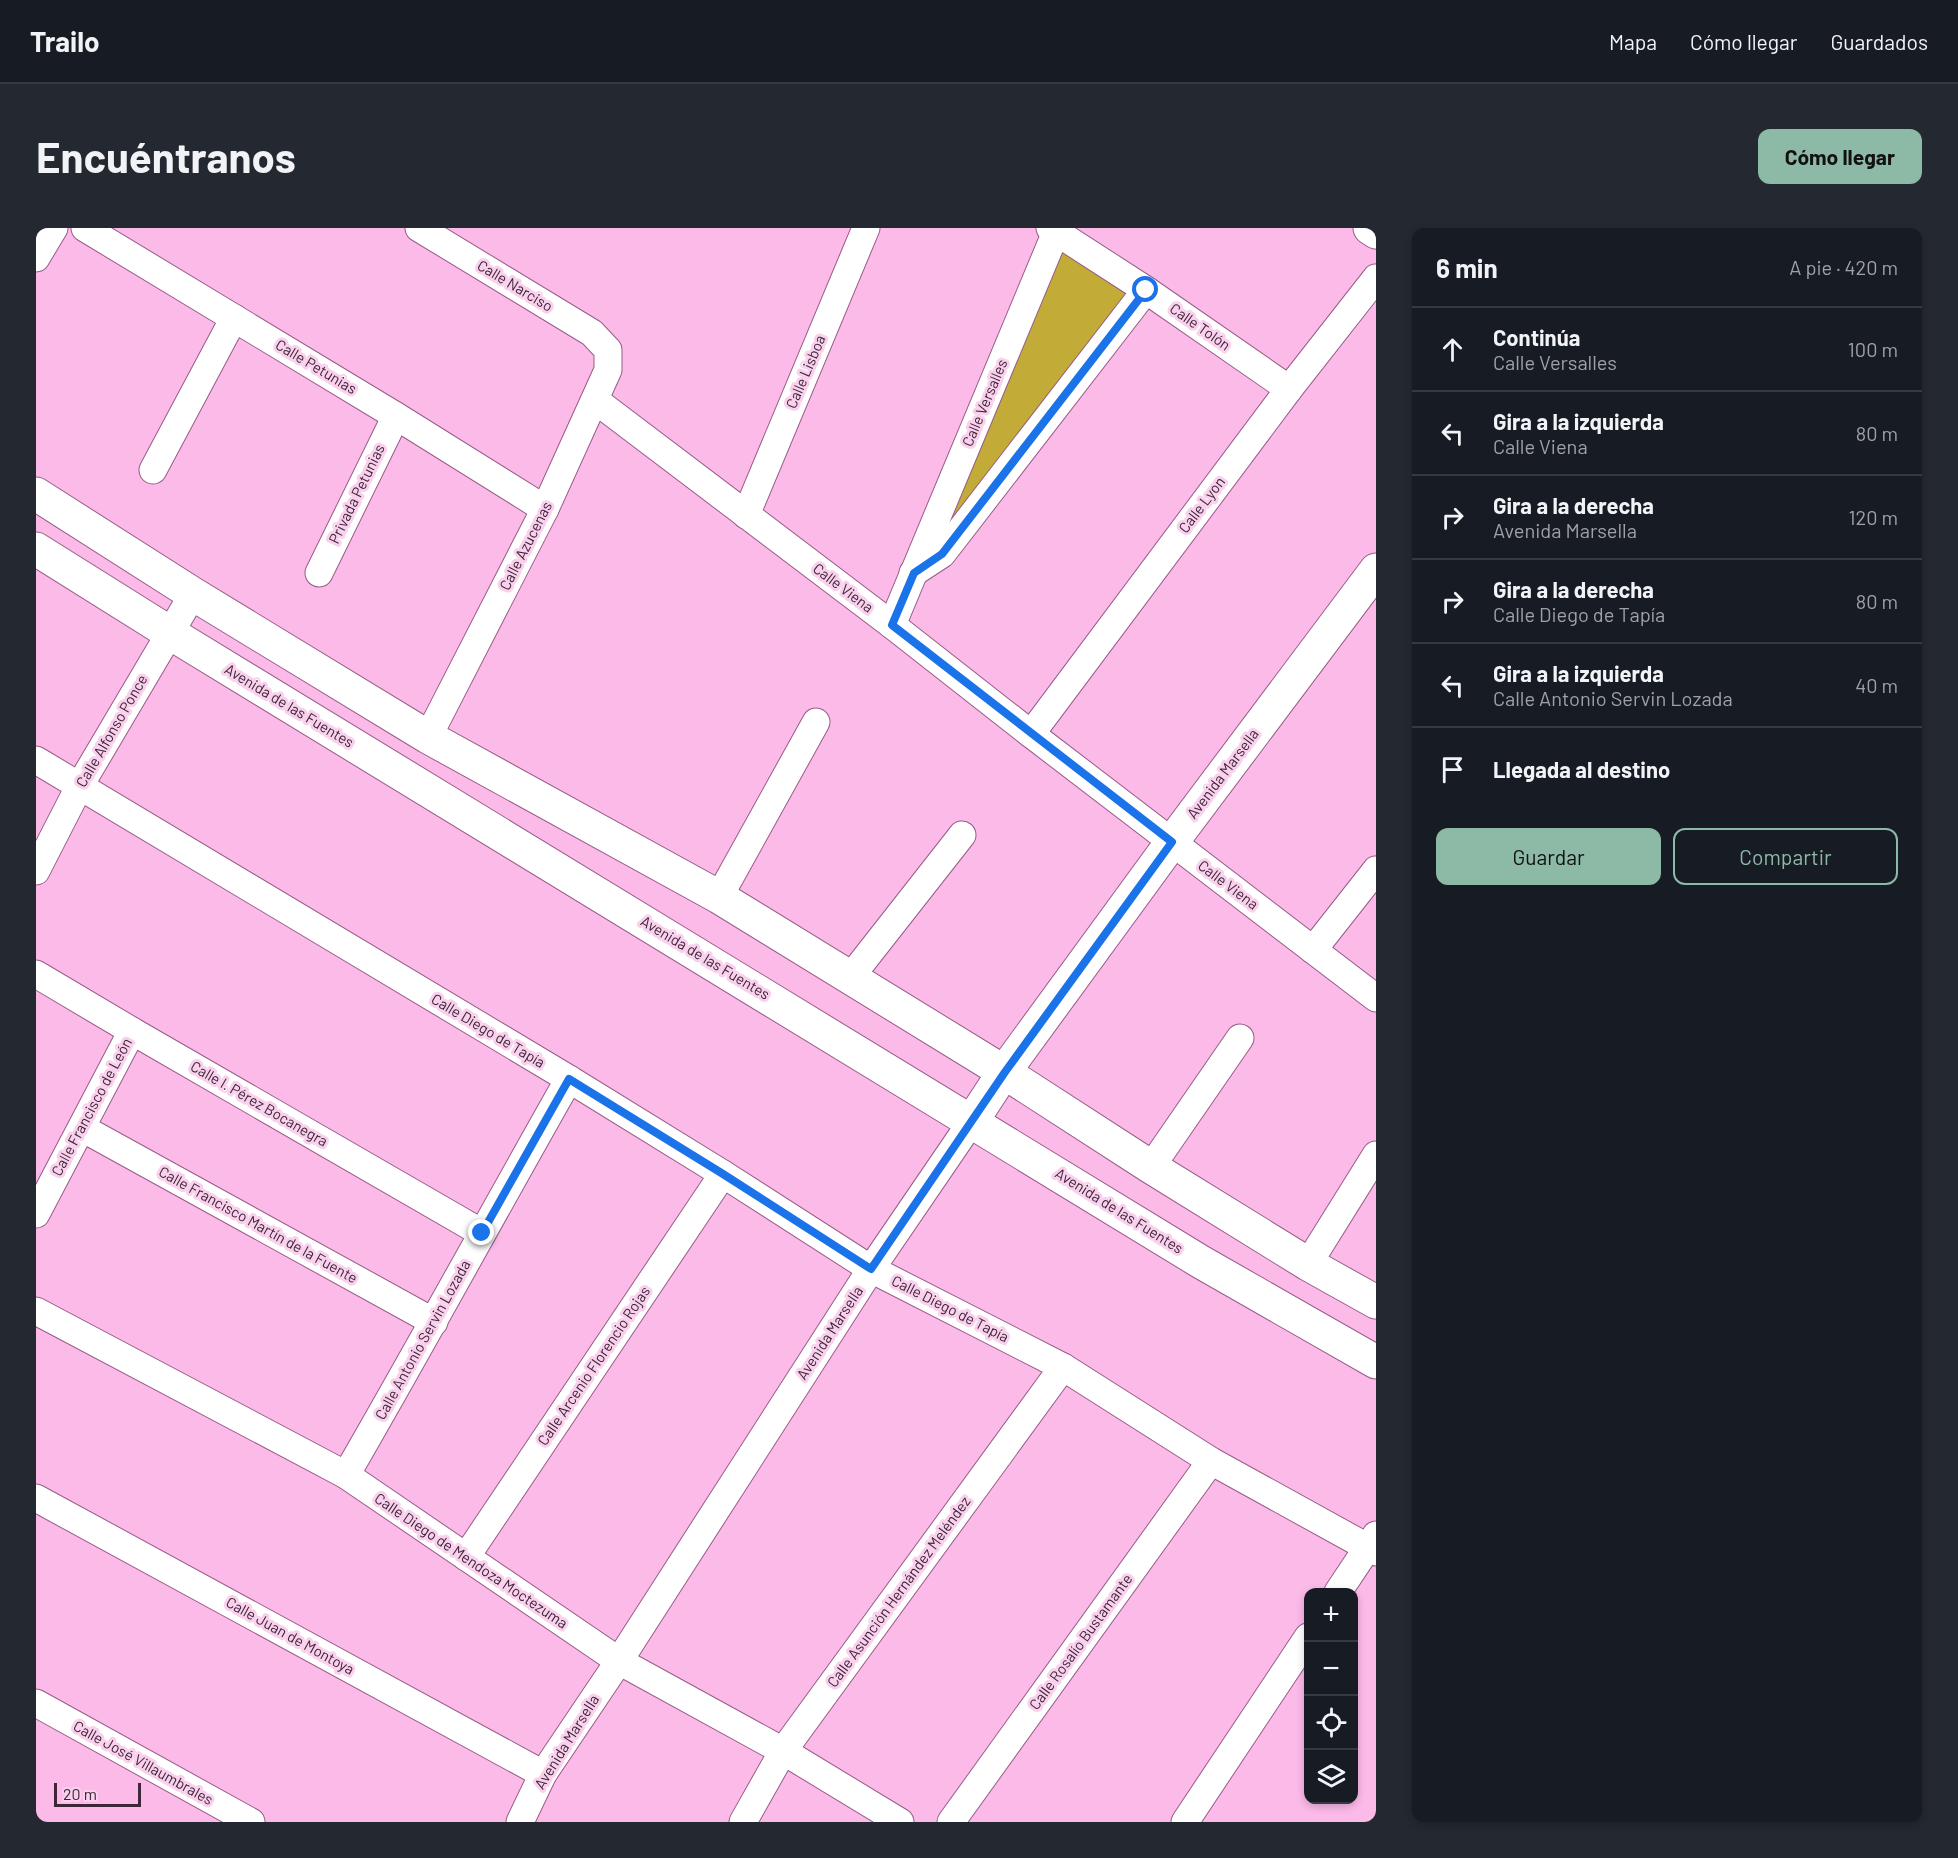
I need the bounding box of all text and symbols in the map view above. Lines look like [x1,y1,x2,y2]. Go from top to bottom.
text: Trailo [30,24,100,58]
text: Mapa [1609,29,1657,54]
text: Cómo llegar [1690,29,1797,54]
text: Guardados [1830,29,1928,54]
button: Cómo llegar [1758,129,1922,184]
text: Encuéntranos [36,131,296,181]
text: 6 min [1436,252,1498,283]
text: A pie · 420 m [1789,255,1898,279]
street label: Calle Narciso [475,256,556,315]
route start [1132,276,1158,302]
street label: Calle Tolón [1167,299,1234,354]
text: Continúa [1493,324,1580,350]
street label: Calle Lisboa [782,332,829,411]
icon: ahead [1436,333,1469,366]
street label: Calle Petunias [273,335,360,397]
text: 100 m [1848,337,1898,361]
text: Calle Versalles [1493,350,1617,374]
street label: Calle Versalles [958,356,1011,449]
text: Gira a la izquierda [1493,408,1664,434]
icon: left [1436,417,1469,450]
text: 80 m [1856,421,1898,445]
text: Calle Viena [1493,434,1588,458]
street label: Privada Petunias [324,441,388,546]
street label: Calle Lyon [1174,473,1228,536]
text: Gira a la derecha [1493,492,1654,518]
street label: Calle Azucenas [495,498,555,593]
icon: right [1436,501,1469,534]
text: 120 m [1848,505,1898,529]
text: Avenida Marsella [1493,518,1637,542]
street label: Calle Viena [810,559,877,616]
text: Gira a la derecha [1493,576,1654,602]
icon: right [1436,585,1469,618]
text: 80 m [1856,589,1898,613]
text: Calle Diego de Tapía [1493,602,1665,626]
street label: Avenida de las Fuentes [222,659,357,751]
text: Gira a la izquierda [1493,660,1664,686]
icon: left [1436,669,1469,702]
street label: Calle Alfonso Ponce [72,671,151,790]
text: 40 m [1855,673,1898,697]
text: Calle Antonio Servin Lozada [1493,686,1733,710]
street label: Avenida Marsella [1183,725,1262,822]
icon: arrive [1436,753,1469,786]
text: Llegada al destino [1493,756,1670,782]
button: Guardar [1436,828,1661,885]
button: Compartir [1673,828,1898,885]
street label: Calle Viena [1195,856,1262,913]
street label: Avenida de las Fuentes [638,911,773,1003]
street label: Calle Diego de Tapía [429,989,548,1071]
street label: Calle Francisco de León [47,1035,135,1179]
street label: Calle I. Pérez Bocanegra [188,1056,331,1150]
street label: Calle Francisco Martín de la Fuente [156,1162,361,1286]
street label: Avenida de las Fuentes [1052,1163,1187,1257]
route end [468,1219,494,1245]
street label: Calle Antonio Servin Lozada [371,1257,474,1423]
street label: Calle Diego de Tapía [889,1271,1012,1345]
street label: Calle Arcenio Florencio Rojas [533,1282,653,1448]
street label: Avenida Marsella [792,1282,866,1383]
street label: Calle Diego de Mendoza Moctezuma [372,1489,572,1632]
street label: Calle Asunción Hernández Meléndez [823,1492,974,1690]
street label: Calle Rosalío Bustamante [1025,1570,1136,1713]
map controls [1304,1588,1358,1804]
button: + [1304,1588,1358,1642]
street label: Calle Juan de Montoya [223,1592,358,1678]
button: − [1304,1642,1358,1696]
street label: Avenida Marsella [530,1691,602,1792]
button: locate [1304,1696,1358,1750]
street label: Calle José Villaumbrales [70,1716,217,1808]
button: layers [1304,1750,1358,1804]
scale bar [54,1780,141,1808]
text: 20 m [63,1784,97,1803]

